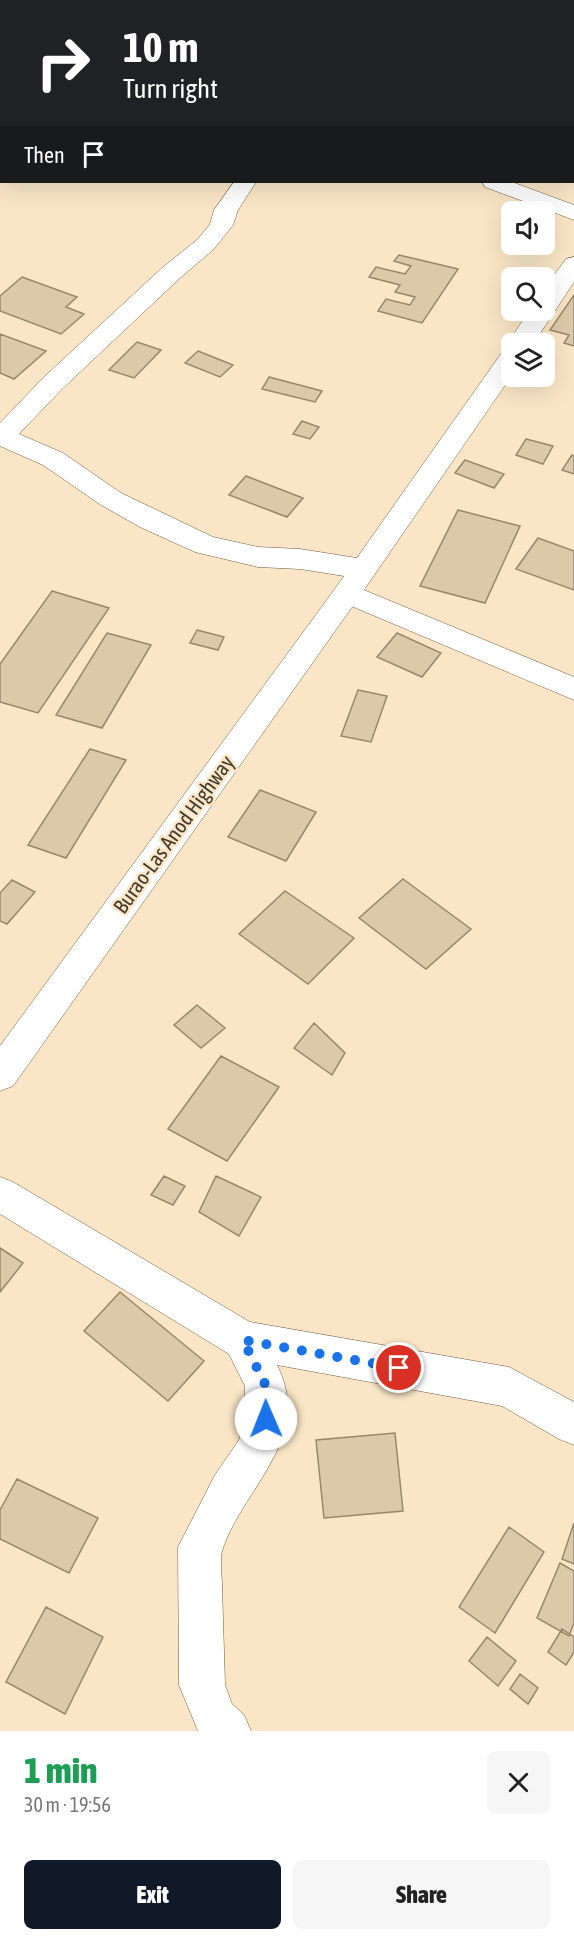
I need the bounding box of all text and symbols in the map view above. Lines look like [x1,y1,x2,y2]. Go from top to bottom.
text: 10 m [123,23,198,71]
icon: right [24,24,102,102]
text: Turn right [123,73,218,104]
icon: arrive [77,138,110,171]
text: Then [24,142,65,168]
map controls [501,201,555,387]
button: sound [501,201,555,255]
button: search [501,267,555,321]
button: layers [501,333,555,387]
street label: Burao-Las Anod Highway [108,750,238,918]
pin [373,1342,424,1393]
icon: arrive [382,1351,415,1384]
position arrow [234,1387,298,1451]
text: 1 min [24,1749,98,1791]
button: close [487,1751,550,1814]
text: 30 m · 19:56 [24,1793,111,1816]
button: Exit [24,1860,281,1929]
button: Share [293,1860,550,1929]

